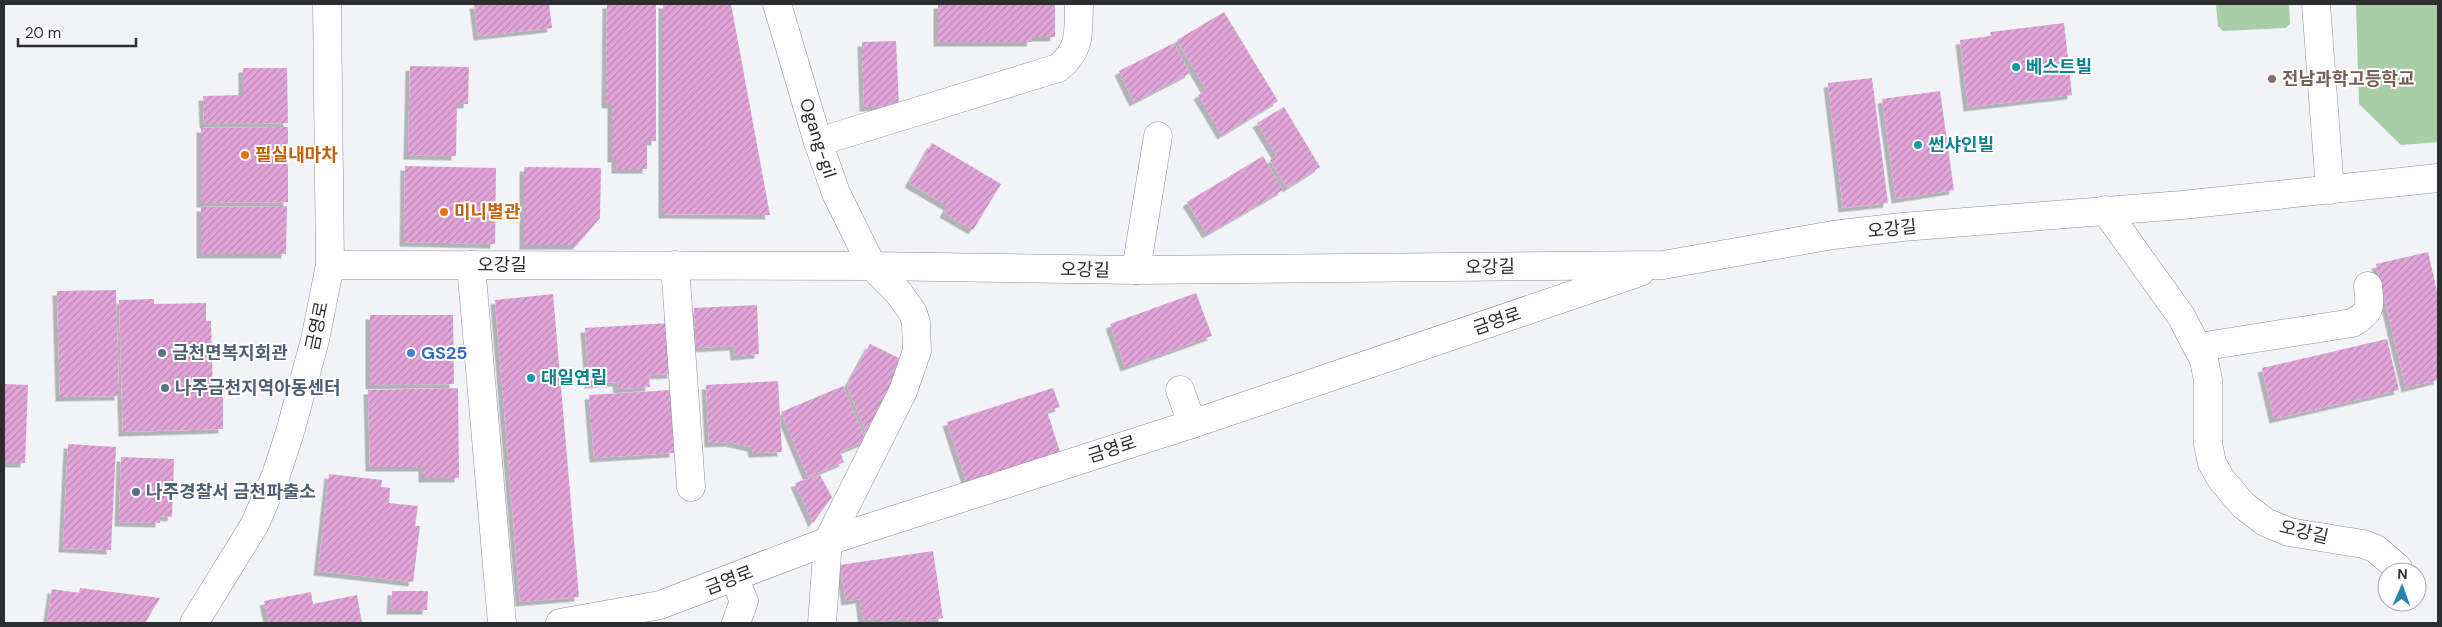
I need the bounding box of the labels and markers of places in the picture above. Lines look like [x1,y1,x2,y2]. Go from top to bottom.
place label: 베스트빌 [2026,55,2092,79]
marker: 베스트빌 [2010,61,2022,73]
place label: 전남과학고등학교 [2282,67,2414,91]
marker: 전남과학고등학교 [2266,73,2278,85]
place label: 썬샤인빌 [1928,133,1994,157]
marker: 썬샤인빌 [1912,139,1924,151]
place label: 필실내마차 [255,143,338,167]
marker: 필실내마차 [239,149,251,161]
place label: 미니별관 [454,200,521,224]
marker: 미니별관 [438,206,450,218]
place label: 금천면복지회관 [172,341,288,365]
place label: GS25 [421,341,467,365]
marker: 금천면복지회관 [156,347,168,359]
marker: GS25 [405,347,417,359]
place label: 대일연립 [541,366,607,390]
marker: 대일연립 [525,372,537,384]
place label: 나주금천지역아동센터 [175,376,341,400]
marker: 나주금천지역아동센터 [159,382,171,394]
place label: 나주경찰서 금천파출소 [146,480,316,504]
marker: 나주경찰서 금천파출소 [130,486,142,498]

